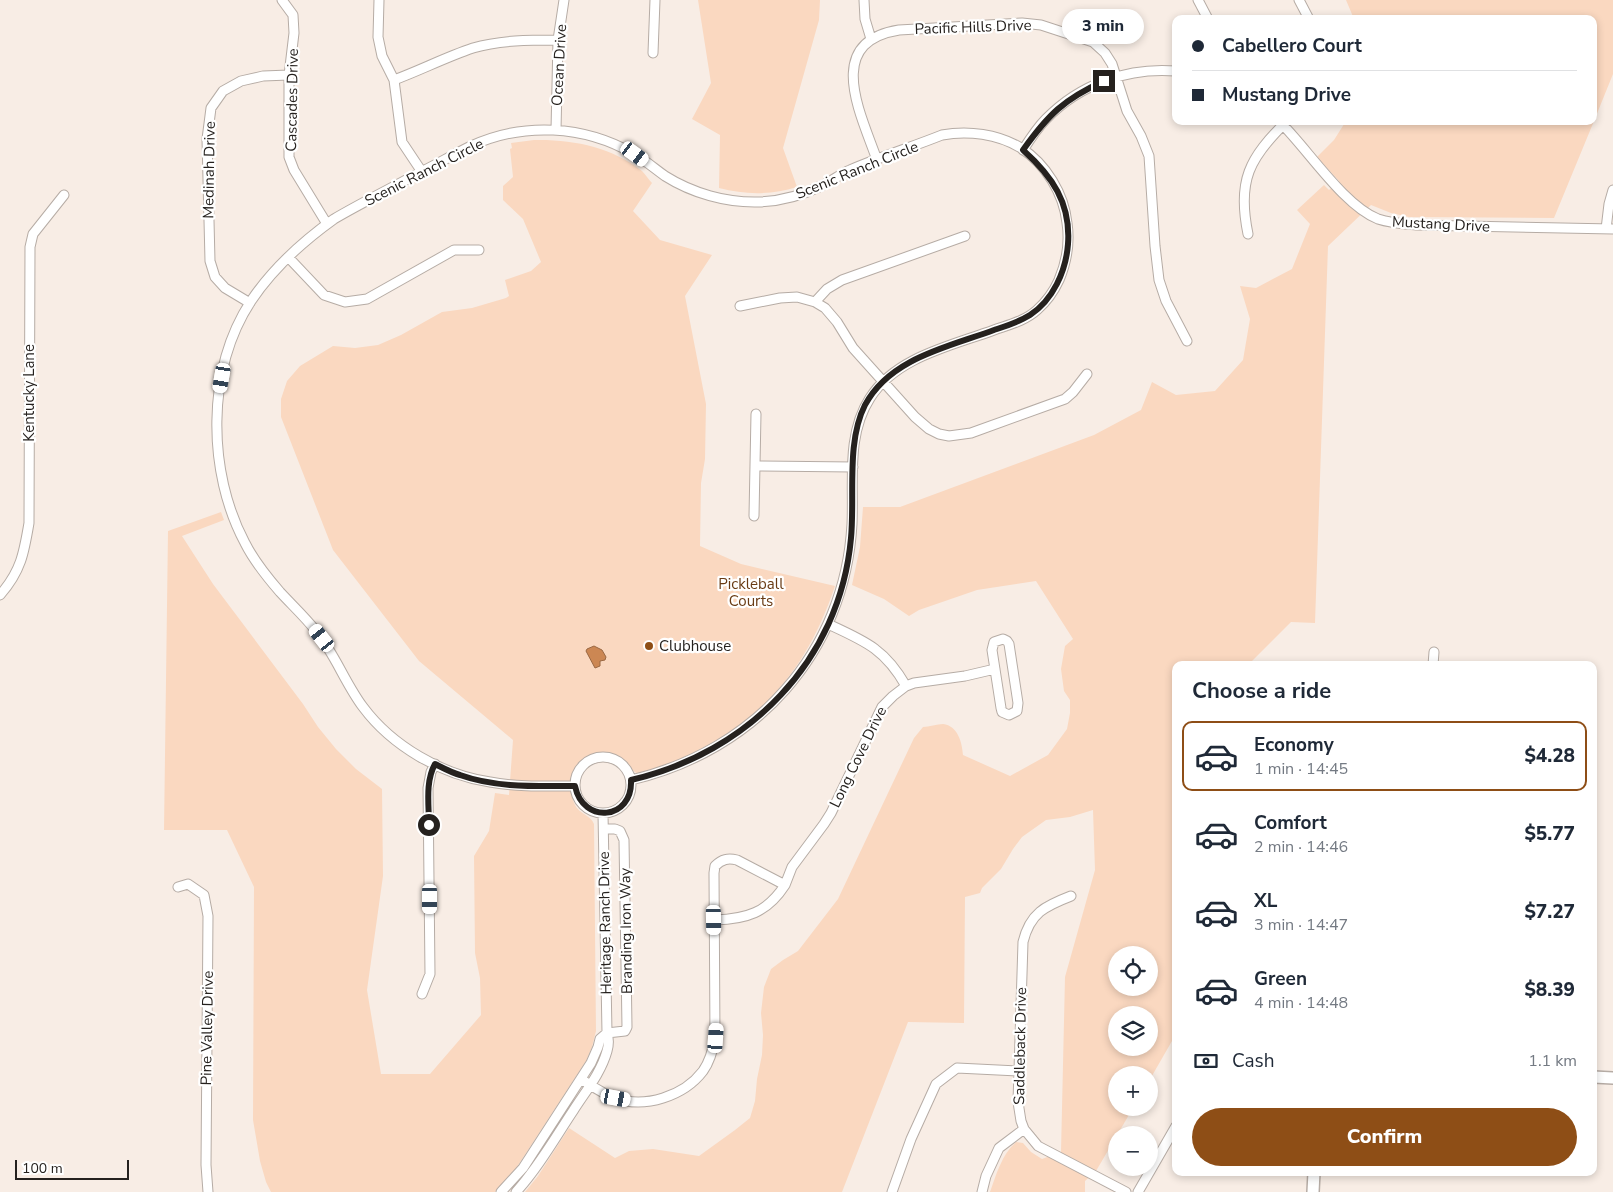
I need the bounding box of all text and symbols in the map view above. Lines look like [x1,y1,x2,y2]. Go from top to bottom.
callout: 3 min [1063,8,1145,44]
street label: Pacific Hills Drive [914,15,1032,39]
text: 3 min [1082,15,1124,37]
street label: Ocean Drive [547,23,571,107]
text: Cabellero Court [1222,33,1362,59]
street label: Cascades Drive [281,48,303,152]
route end [1093,70,1115,92]
text: Mustang Drive [1222,82,1351,108]
street label: Medinah Drive [198,121,220,219]
street label: Scenic Ranch Circle [361,133,487,211]
street label: Scenic Ranch Circle [793,136,921,204]
car [618,139,651,169]
street label: Mustang Drive [1391,211,1491,237]
street label: Kentucky Lane [19,344,39,442]
car [212,362,231,394]
park label: Pickleball Courts [718,574,784,611]
car [306,622,337,654]
place label: Clubhouse [659,636,731,656]
marker: Clubhouse [643,640,655,652]
text: Choose a ride [1192,676,1331,706]
street label: Long Cove Drive [825,703,891,811]
text: Economy [1254,732,1334,758]
icon: car [1194,734,1239,779]
text: $4.28 [1524,743,1575,769]
text: 1 min · 14:45 [1254,758,1348,780]
text: Comfort [1254,810,1327,836]
icon: car [1194,812,1239,857]
route start [418,814,440,836]
text: $5.77 [1524,821,1575,847]
text: 2 min · 14:46 [1254,836,1348,858]
street label: Heritage Ranch Drive [594,851,616,995]
street label: Branding Iron Way [615,867,637,994]
car [422,884,437,914]
text: XL [1254,888,1277,914]
icon: car [1194,890,1239,935]
text: $7.27 [1524,899,1575,925]
car [706,905,721,935]
text: 3 min · 14:47 [1254,914,1348,936]
map controls [1108,946,1158,1176]
button: locate [1108,946,1158,996]
text: Green [1254,966,1307,992]
icon: car [1194,968,1239,1013]
street label: Pine Valley Drive [196,971,218,1085]
text: $8.39 [1524,977,1575,1003]
street label: Saddleback Drive [1009,987,1031,1105]
text: 4 min · 14:48 [1254,992,1348,1014]
button: layers [1108,1006,1158,1056]
car [707,1023,724,1053]
icon: cash [1192,1047,1220,1075]
text: Cash [1232,1048,1274,1074]
text: 1.1 km [1528,1050,1577,1072]
button: + [1108,1066,1158,1116]
car [599,1088,632,1108]
button: Confirm [1192,1108,1577,1166]
button: − [1108,1126,1158,1176]
scale bar [15,1157,129,1180]
text: 100 m [22,1159,63,1178]

